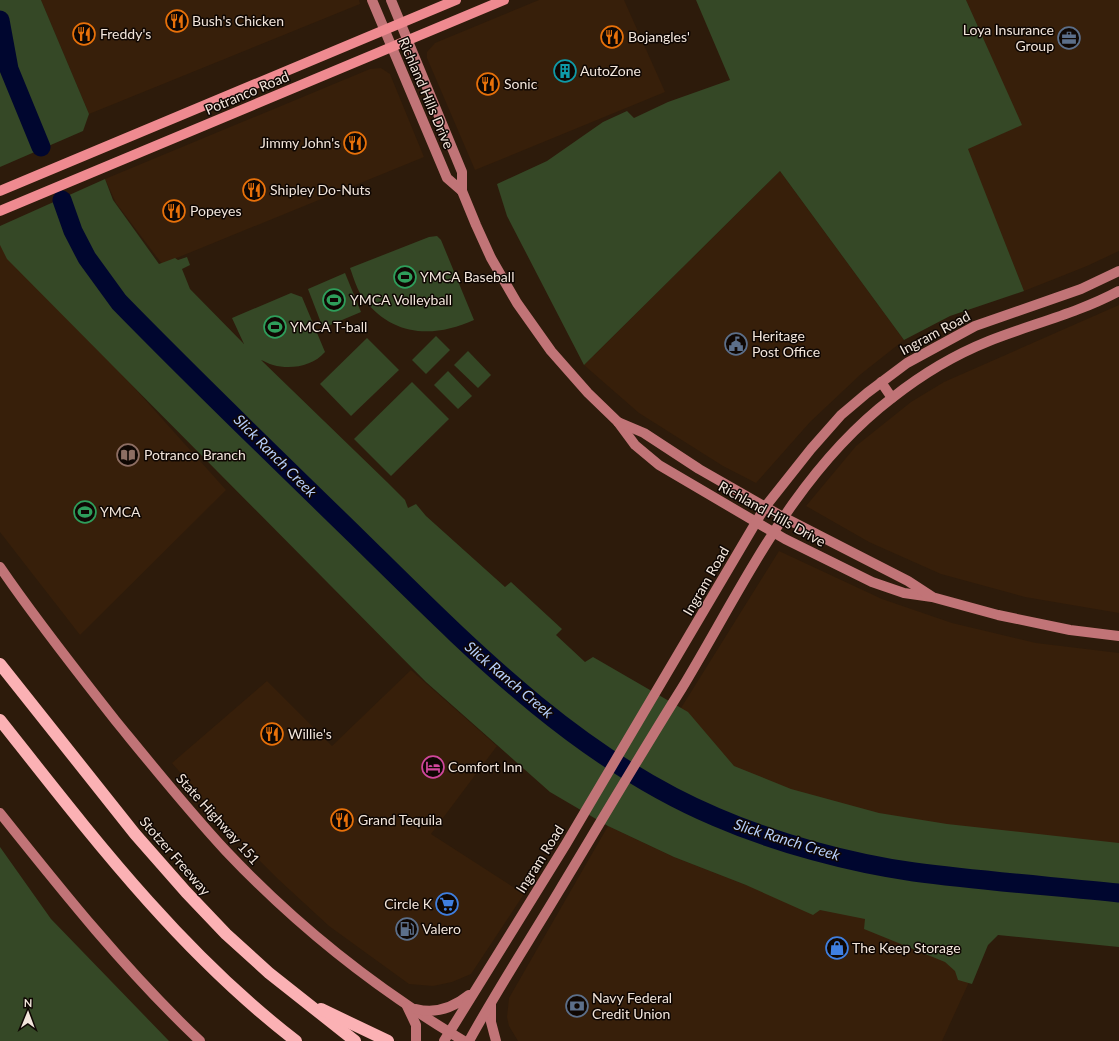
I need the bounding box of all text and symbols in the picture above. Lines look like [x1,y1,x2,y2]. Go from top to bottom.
restaurant icon: Bush's Chicken [164,8,190,34]
place label: Bush's Chicken [192,12,284,29]
restaurant icon: Freddy's [71,21,97,47]
place label: Loya Insurance Group [963,21,1054,54]
restaurant icon: Bojangles' [599,24,625,50]
place label: Freddy's [100,25,151,42]
office icon: Loya Insurance Group [1056,25,1082,51]
place label: Bojangles' [628,28,690,45]
street label: Richland Hills Drive [395,34,458,151]
building icon: AutoZone [552,58,578,84]
place label: AutoZone [580,62,641,79]
street label: Potranco Road [202,67,291,118]
restaurant icon: Sonic [475,71,501,97]
place label: Sonic [504,75,538,92]
restaurant icon: Jimmy John's [342,130,368,156]
place label: Jimmy John's [260,134,340,151]
restaurant icon: Shipley Do-Nuts [241,177,267,203]
place label: Shipley Do-Nuts [270,181,371,198]
restaurant icon: Popeyes [161,198,187,224]
place label: Popeyes [190,202,242,219]
sports icon: YMCA Baseball [392,264,418,290]
place label: YMCA Baseball [420,268,514,285]
sports icon: YMCA Volleyball [321,287,347,313]
place label: YMCA Volleyball [350,291,452,308]
street label: Ingram Road [897,307,973,358]
sports icon: YMCA T-ball [262,314,288,340]
place label: YMCA T-ball [290,318,367,335]
place label: Heritage Post Office [752,327,820,360]
public building icon: Heritage Post Office [723,331,749,357]
water label: Slick Ranch Creek [231,410,321,501]
library icon: Potranco Branch [115,442,141,468]
place label: Potranco Branch [144,446,246,463]
street label: Richland Hills Drive [716,477,829,550]
sports icon: YMCA [72,499,98,525]
place label: YMCA [100,503,141,520]
street label: Ingram Road [679,543,732,618]
water label: Slick Ranch Creek [462,637,558,722]
restaurant icon: Willie's [259,721,285,747]
place label: Willie's [288,725,332,742]
hotel icon: Comfort Inn [420,754,446,780]
place label: Comfort Inn [448,758,522,775]
street label: State Highway 151 [173,770,264,868]
restaurant icon: Grand Tequila [329,807,355,833]
place label: Grand Tequila [358,811,442,828]
street label: Stotzer Freeway [137,813,215,899]
water label: Slick Ranch Creek [732,814,843,864]
street label: Ingram Road [512,822,567,896]
supermarket icon: Circle K [434,891,460,917]
place label: Circle K [384,895,433,912]
fuel station icon: Valero [394,916,420,942]
place label: Valero [422,920,461,937]
shop icon: The Keep Storage [824,935,850,961]
place label: The Keep Storage [852,939,961,956]
place label: Navy Federal Credit Union [592,989,672,1022]
north arrow [8,993,48,1033]
bank icon: Navy Federal Credit Union [564,993,590,1019]
text: N [24,996,33,1009]

